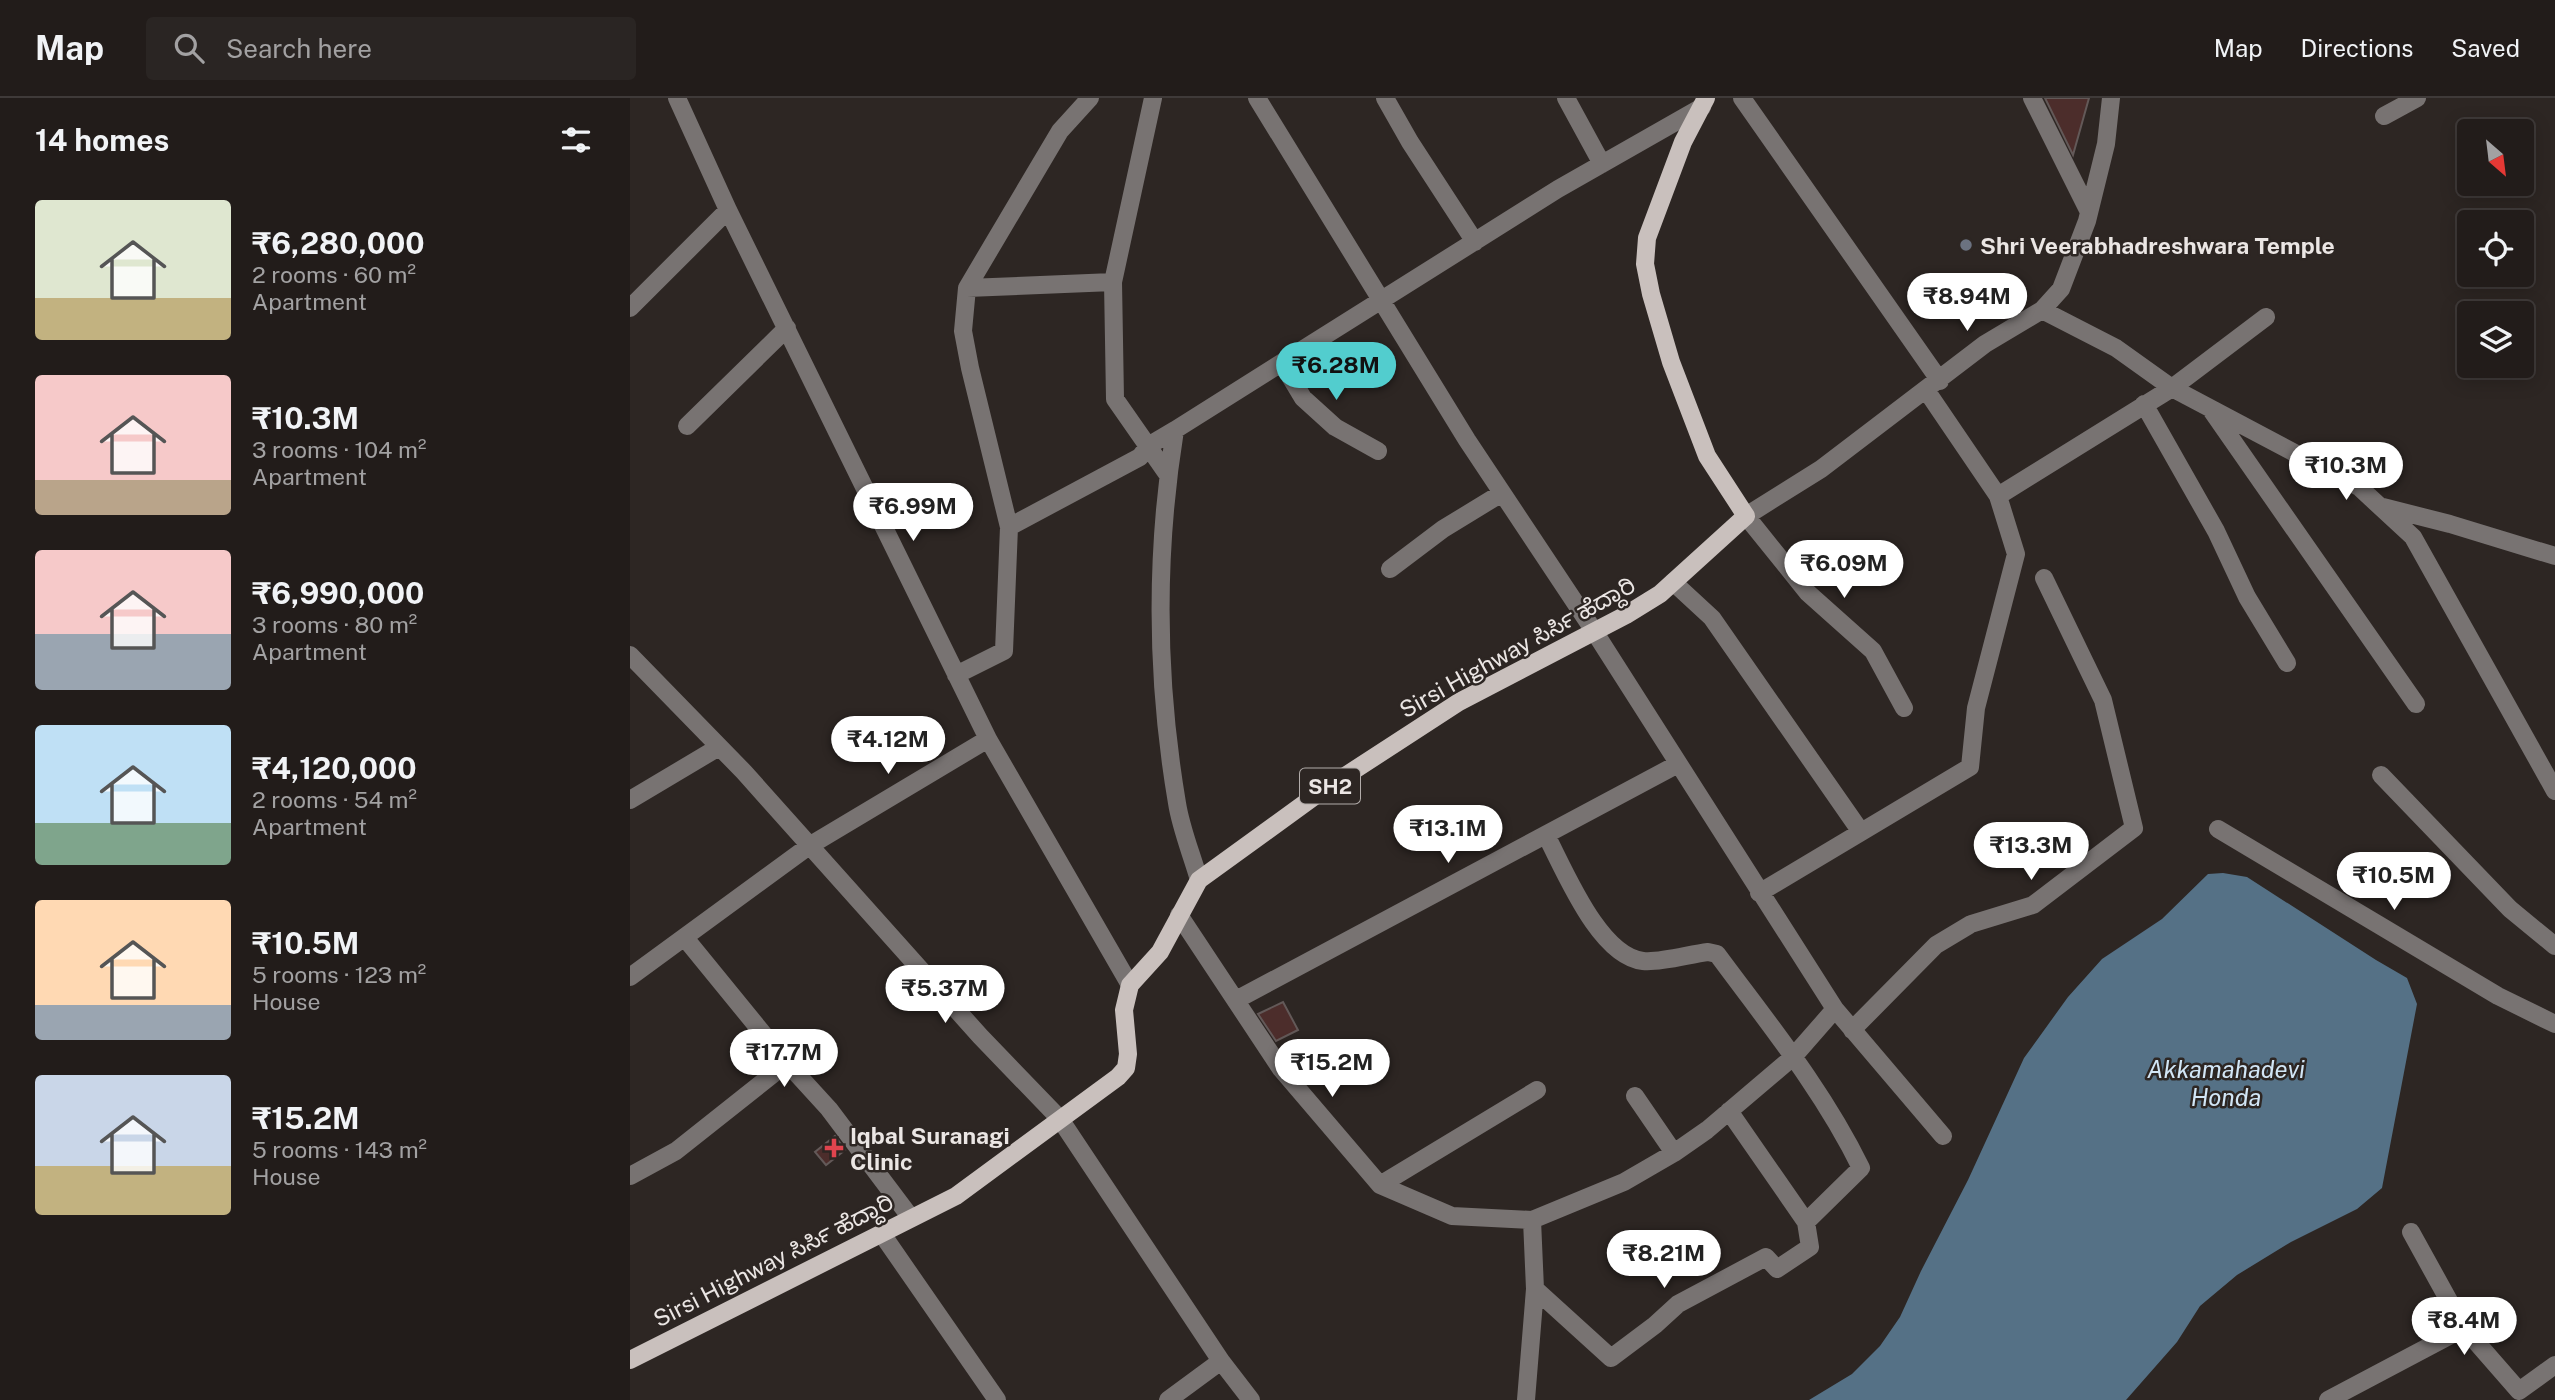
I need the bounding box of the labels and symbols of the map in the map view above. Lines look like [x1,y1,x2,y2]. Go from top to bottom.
north arrow [2457,119,2534,196]
place label: Shri Veerabhadreshwara Temple [1980,232,2335,259]
marker: Shri Veerabhadreshwara Temple [1958,237,1974,253]
pin: ₹8.94M [1910,274,2024,333]
pin: ₹6.28M [1279,342,1393,402]
pin: ₹10.3M [2289,442,2403,502]
pin: ₹6.99M [856,484,970,543]
pin: ₹6.09M [1787,540,1901,600]
street label: Sirsi Highway ಸಿರ್ಸಿ ಹೆದ್ದಾರಿ [1394,571,1641,727]
pin: ₹4.12M [831,716,945,776]
road number: SH2 [1300,768,1360,804]
pin: ₹13.1M [1391,806,1505,865]
pin: ₹13.3M [1974,822,2088,882]
pin: ₹10.5M [2337,852,2451,912]
pin: ₹5.37M [888,965,1002,1025]
pin: ₹17.7M [727,1030,841,1089]
pin: ₹15.2M [1275,1040,1389,1099]
water label: Akkamahadevi Honda [2147,1055,2305,1111]
place label: Iqbal Suranagi Clinic [850,1122,1010,1175]
marker: Iqbal Suranagi Clinic [824,1138,844,1158]
street label: Sirsi Highway ಸಿರ್ಸಿ ಹೆದ್ದಾರಿ [649,1188,899,1336]
pin: ₹8.21M [1607,1230,1721,1290]
pin: ₹8.4M [2415,1298,2513,1357]

